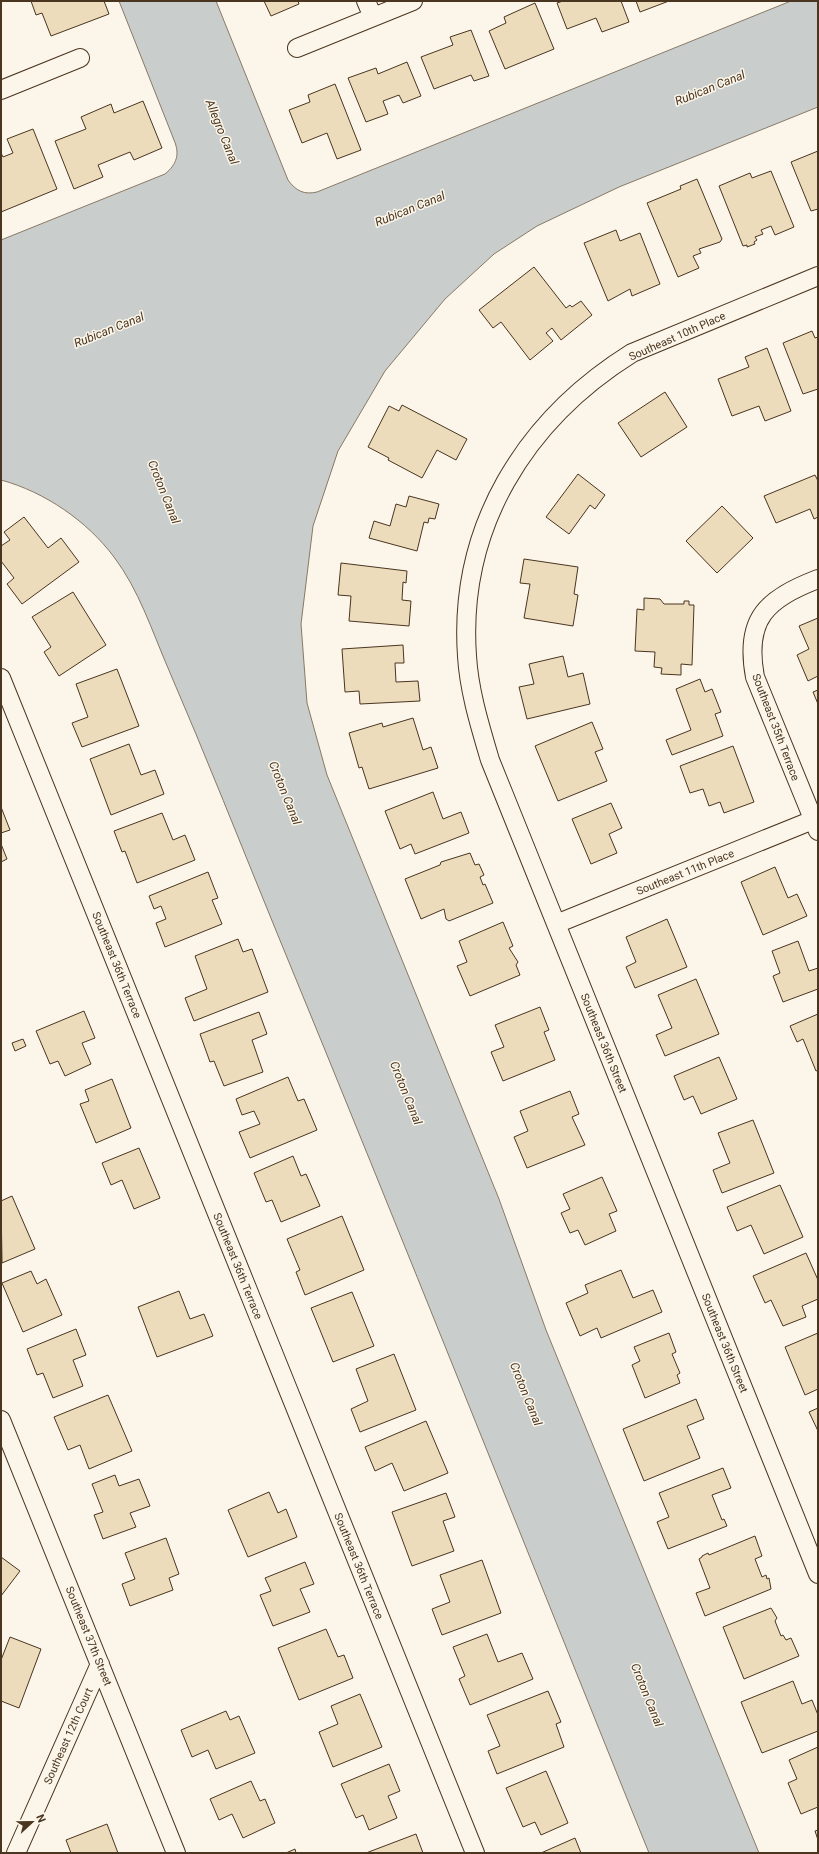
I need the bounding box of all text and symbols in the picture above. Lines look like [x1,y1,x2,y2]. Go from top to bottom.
water label: Rubican Canal [673,68,747,108]
water label: Allegro Canal [202,97,241,167]
water label: Rubican Canal [373,189,447,229]
street label: Southeast 10th Place [627,309,728,364]
water label: Rubican Canal [72,310,146,350]
water label: Croton Canal [145,458,183,526]
street label: Southeast 35th Terrace [749,672,802,783]
water label: Croton Canal [266,759,304,827]
street label: Southeast 11th Place [634,847,736,898]
street label: Southeast 36th Terrace [89,910,144,1020]
street label: Southeast 36th Street [578,992,630,1095]
water label: Croton Canal [387,1059,425,1127]
street label: Southeast 36th Terrace [210,1211,265,1321]
street label: Southeast 36th Street [699,1292,751,1395]
water label: Croton Canal [507,1360,545,1428]
street label: Southeast 36th Terrace [331,1511,386,1621]
street label: Southeast 37th Street [63,1585,115,1688]
water label: Croton Canal [628,1661,666,1729]
street label: Southeast 12th Court [41,1686,96,1786]
north arrow [12,1802,52,1842]
text: N [33,1812,48,1825]

